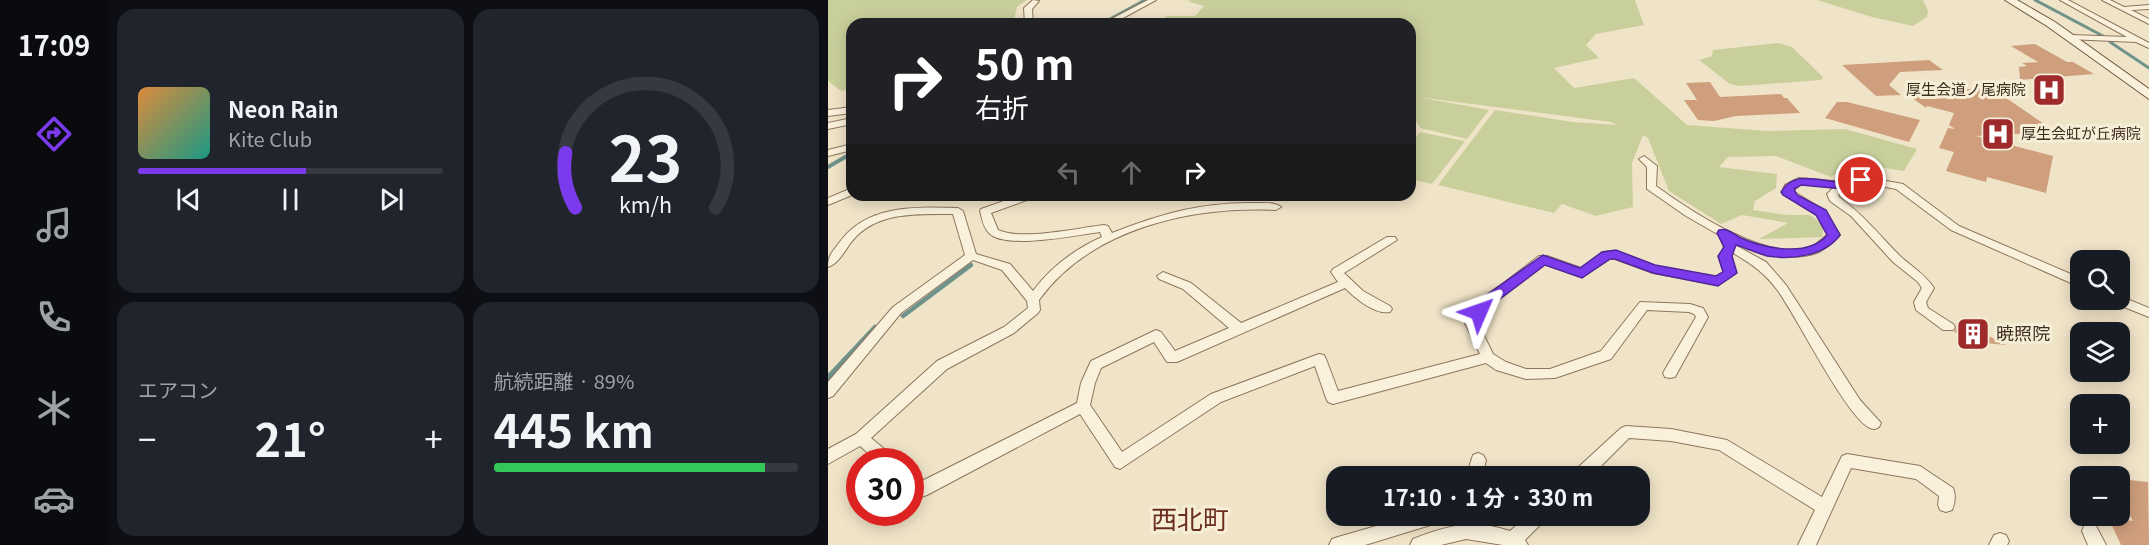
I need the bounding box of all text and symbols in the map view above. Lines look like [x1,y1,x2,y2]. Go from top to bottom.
text: 17:09 [18,25,90,64]
text: 50 m [975,31,1075,92]
icon: right [876,42,954,120]
hospital icon: 厚生会道ノ尾病院 [2031,72,2067,108]
place label: 厚生会道ノ尾病院 [1906,78,2026,99]
text: 右折 [975,87,1029,126]
text: Neon Rain [228,92,339,124]
text: 23 [609,110,683,200]
icon: directions [33,113,75,155]
hospital icon: 厚生会虹が丘病院 [1980,116,2016,152]
place label: 厚生会虹が丘病院 [2021,122,2141,143]
text: Kite Club [228,124,312,153]
pin [1835,154,1886,205]
icon: left [1052,156,1085,189]
icon: ahead [1115,156,1148,189]
icon: right [1178,156,1211,189]
icon: arrive [1844,163,1877,196]
icon: previous [172,183,205,216]
icon: pause [274,183,307,216]
icon: next [375,183,408,216]
text: km/h [619,189,672,220]
icon: music [33,204,75,246]
map controls [2070,250,2130,526]
button: search [2070,250,2130,310]
position arrow [1447,280,1511,344]
icon: phone [33,296,75,338]
building icon: 暁照院 [1955,316,1991,352]
place label: 暁照院 [1996,319,2050,345]
button: layers [2070,322,2130,382]
text: 航続距離 · 89% [494,366,634,395]
text: エアコン [138,375,218,404]
icon: climate [33,387,75,429]
button: + [2070,394,2130,454]
text: 445 km [494,396,654,461]
text: 21° [255,405,326,470]
text: − [138,414,156,462]
text: + [424,414,443,462]
speed limit sign: 30 [846,448,924,526]
button: − [2070,466,2130,526]
icon: car [33,478,75,520]
text: 17:10 · 1 分 · 330 m [1383,480,1593,512]
district label: 西北町 [1151,499,1229,536]

